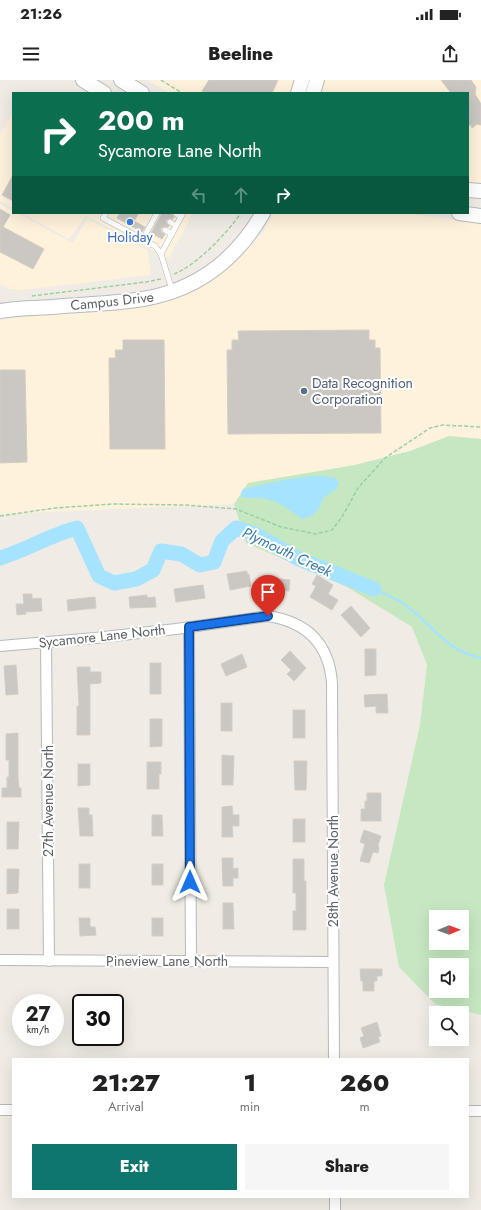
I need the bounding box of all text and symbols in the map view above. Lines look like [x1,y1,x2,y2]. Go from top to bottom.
text: 21:26 [20,3,62,25]
text: Beeline [208,41,273,67]
icon: menu [20,43,42,65]
icon: share [439,43,461,65]
text: 200 m [98,100,185,141]
icon: right [32,108,84,160]
text: Sycamore Lane North [98,138,262,164]
icon: left [188,184,210,206]
icon: ahead [230,184,252,206]
icon: right [272,184,294,206]
marker: Holiday [125,217,135,227]
place label: Holiday [107,227,153,247]
street label: Campus Drive [69,287,155,315]
place label: Data Recognition Corporation [312,373,413,409]
marker: Data Recognition Corporation [299,386,309,396]
water label: Plymouth Creek [239,522,336,583]
pin [251,575,285,616]
icon: arrive [257,581,279,603]
street label: Sycamore Lane North [38,619,166,653]
street label: 27th Avenue North [38,745,58,857]
street label: 28th Avenue North [323,815,343,927]
position arrow [169,861,211,903]
north arrow [429,910,469,950]
map controls [429,910,469,1046]
street label: Pineview Lane North [106,951,228,971]
button: sound [429,958,469,998]
speed limit sign: 30 [72,994,124,1046]
text: 27 [25,1000,51,1029]
button: search [429,1006,469,1046]
text: km/h [27,1022,49,1037]
text: 21:27 [92,1065,160,1100]
text: 1 [244,1065,256,1100]
text: 260 [340,1065,389,1100]
text: Arrival [108,1097,144,1116]
text: min [240,1097,260,1116]
text: m [359,1097,370,1116]
button: Exit [32,1144,237,1190]
button: Share [245,1144,449,1190]

